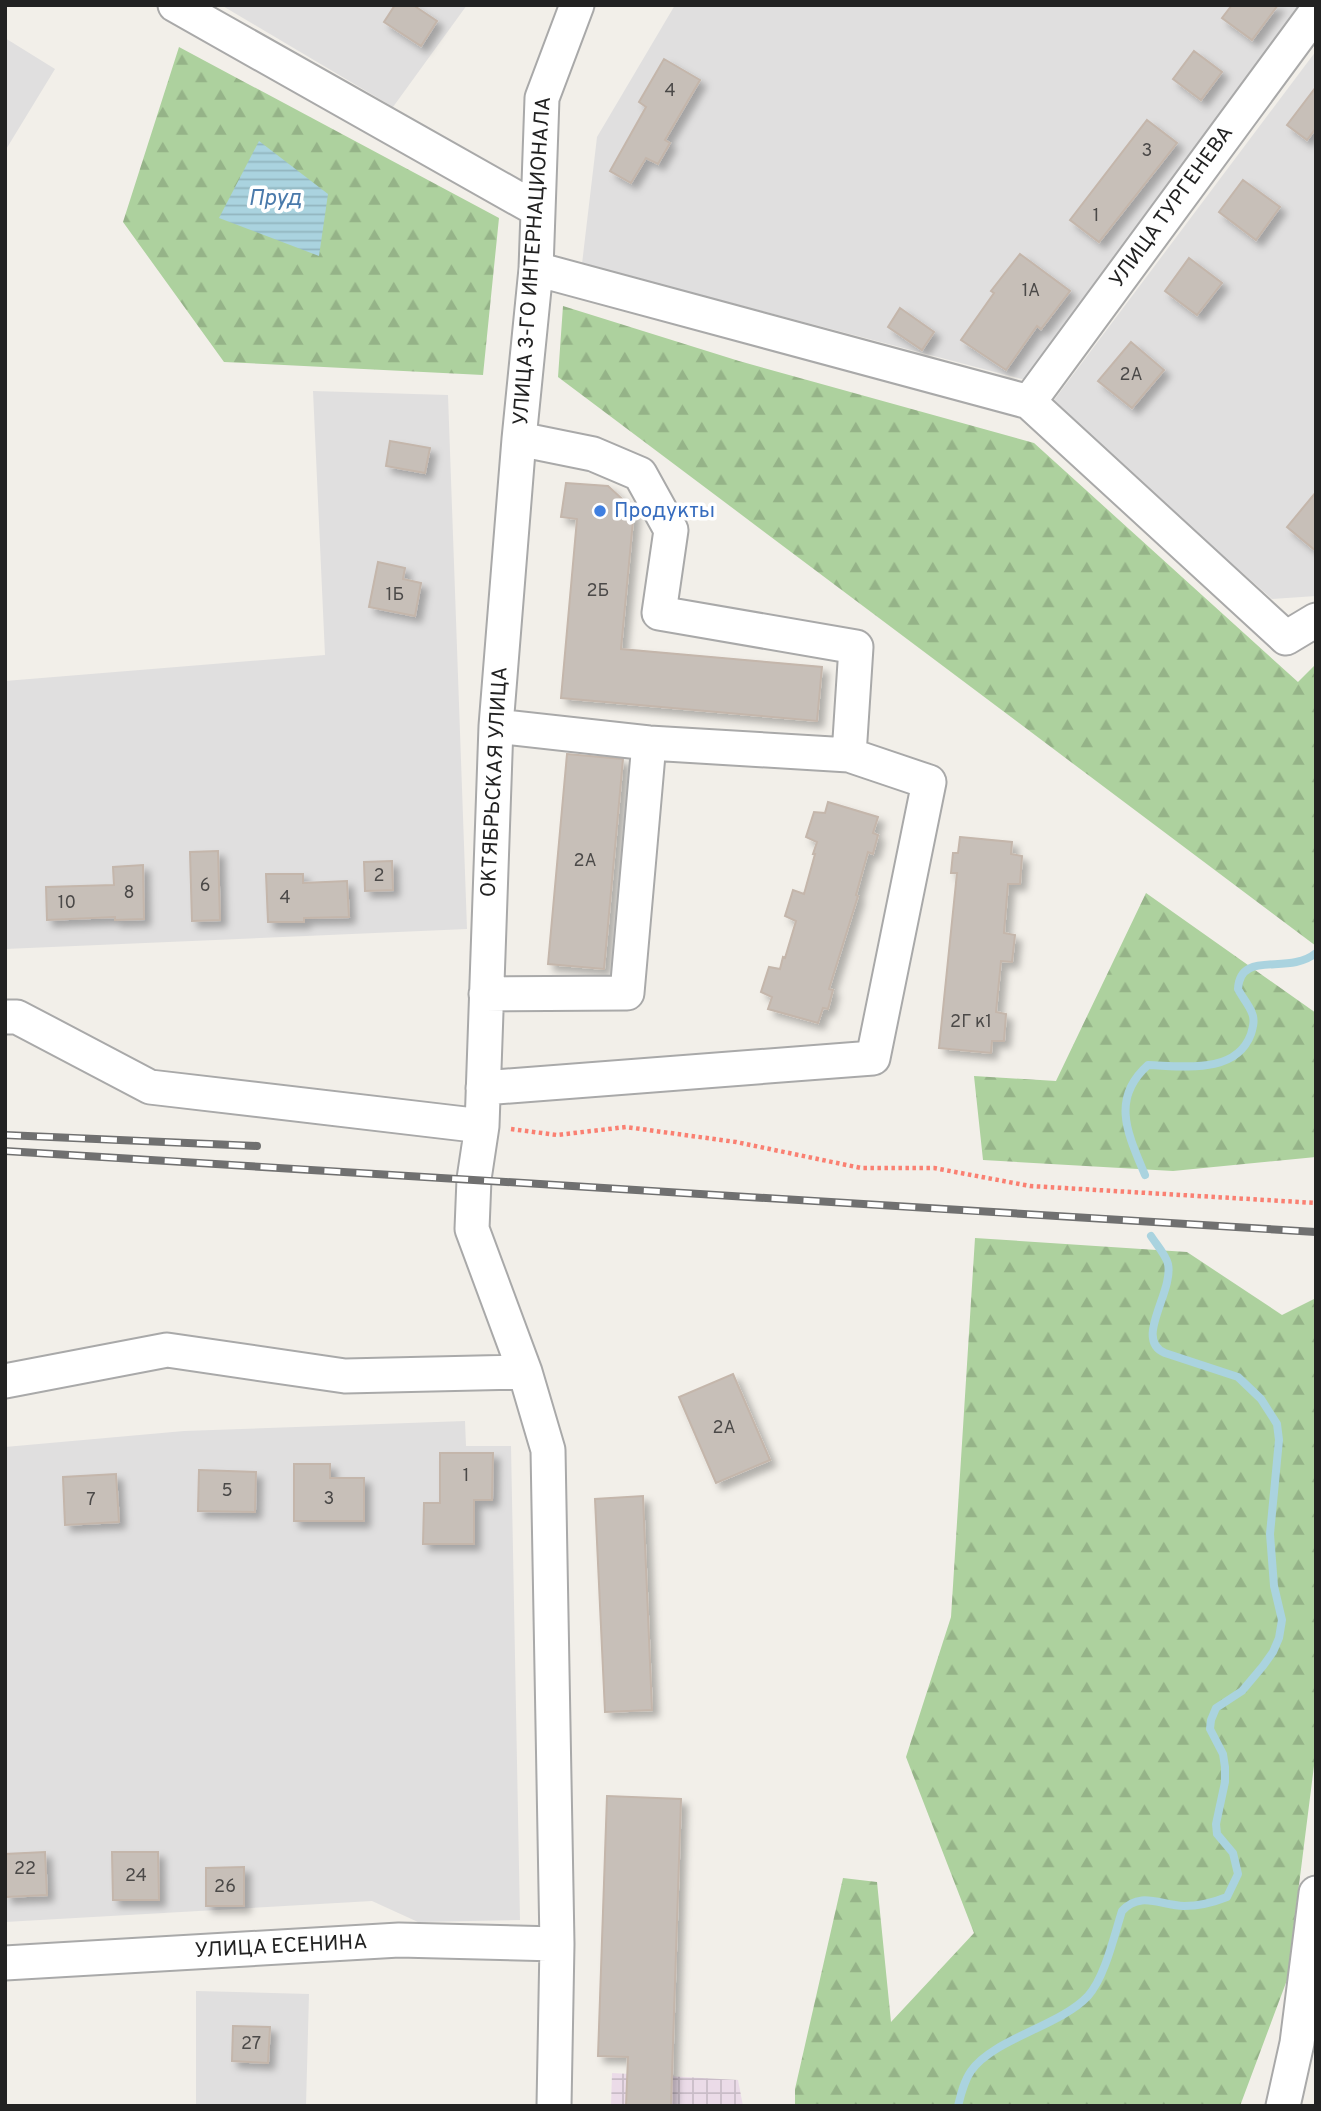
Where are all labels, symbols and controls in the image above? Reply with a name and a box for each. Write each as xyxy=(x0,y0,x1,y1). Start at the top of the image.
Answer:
house number: 4 xyxy=(664,80,676,103)
street label: УЛИЦА 3-ГО ИНТЕРНАЦИОНАЛА xyxy=(508,96,558,426)
street label: УЛИЦА ТУРГЕНЕВА xyxy=(1104,121,1240,293)
house number: 3 xyxy=(1142,140,1152,163)
water label: Пруд xyxy=(248,185,302,214)
house number: 1 xyxy=(1093,205,1099,228)
house number: 1А xyxy=(1022,280,1040,303)
house number: 2А xyxy=(1119,364,1143,387)
place label: Продукты xyxy=(614,498,715,525)
marker: Продукты xyxy=(592,503,608,519)
house number: 2Б xyxy=(587,580,609,603)
house number: 1Б xyxy=(386,584,404,607)
street label: ОКТЯБРЬСКАЯ УЛИЦА xyxy=(475,666,515,898)
house number: 2А xyxy=(573,850,597,873)
house number: 2 xyxy=(373,865,385,888)
house number: 6 xyxy=(200,875,210,898)
house number: 8 xyxy=(124,882,135,905)
house number: 4 xyxy=(279,887,291,910)
house number: 10 xyxy=(58,892,76,915)
house number: 2Г к1 xyxy=(950,1011,992,1034)
house number: 2А xyxy=(712,1417,736,1440)
house number: 1 xyxy=(463,1465,469,1488)
house number: 5 xyxy=(221,1480,233,1503)
house number: 3 xyxy=(324,1488,334,1511)
house number: 7 xyxy=(86,1489,96,1512)
house number: 22 xyxy=(14,1858,36,1881)
house number: 24 xyxy=(125,1865,147,1888)
house number: 26 xyxy=(214,1876,236,1899)
street label: УЛИЦА ЕСЕНИНА xyxy=(194,1929,368,1965)
house number: 27 xyxy=(241,2033,261,2056)

